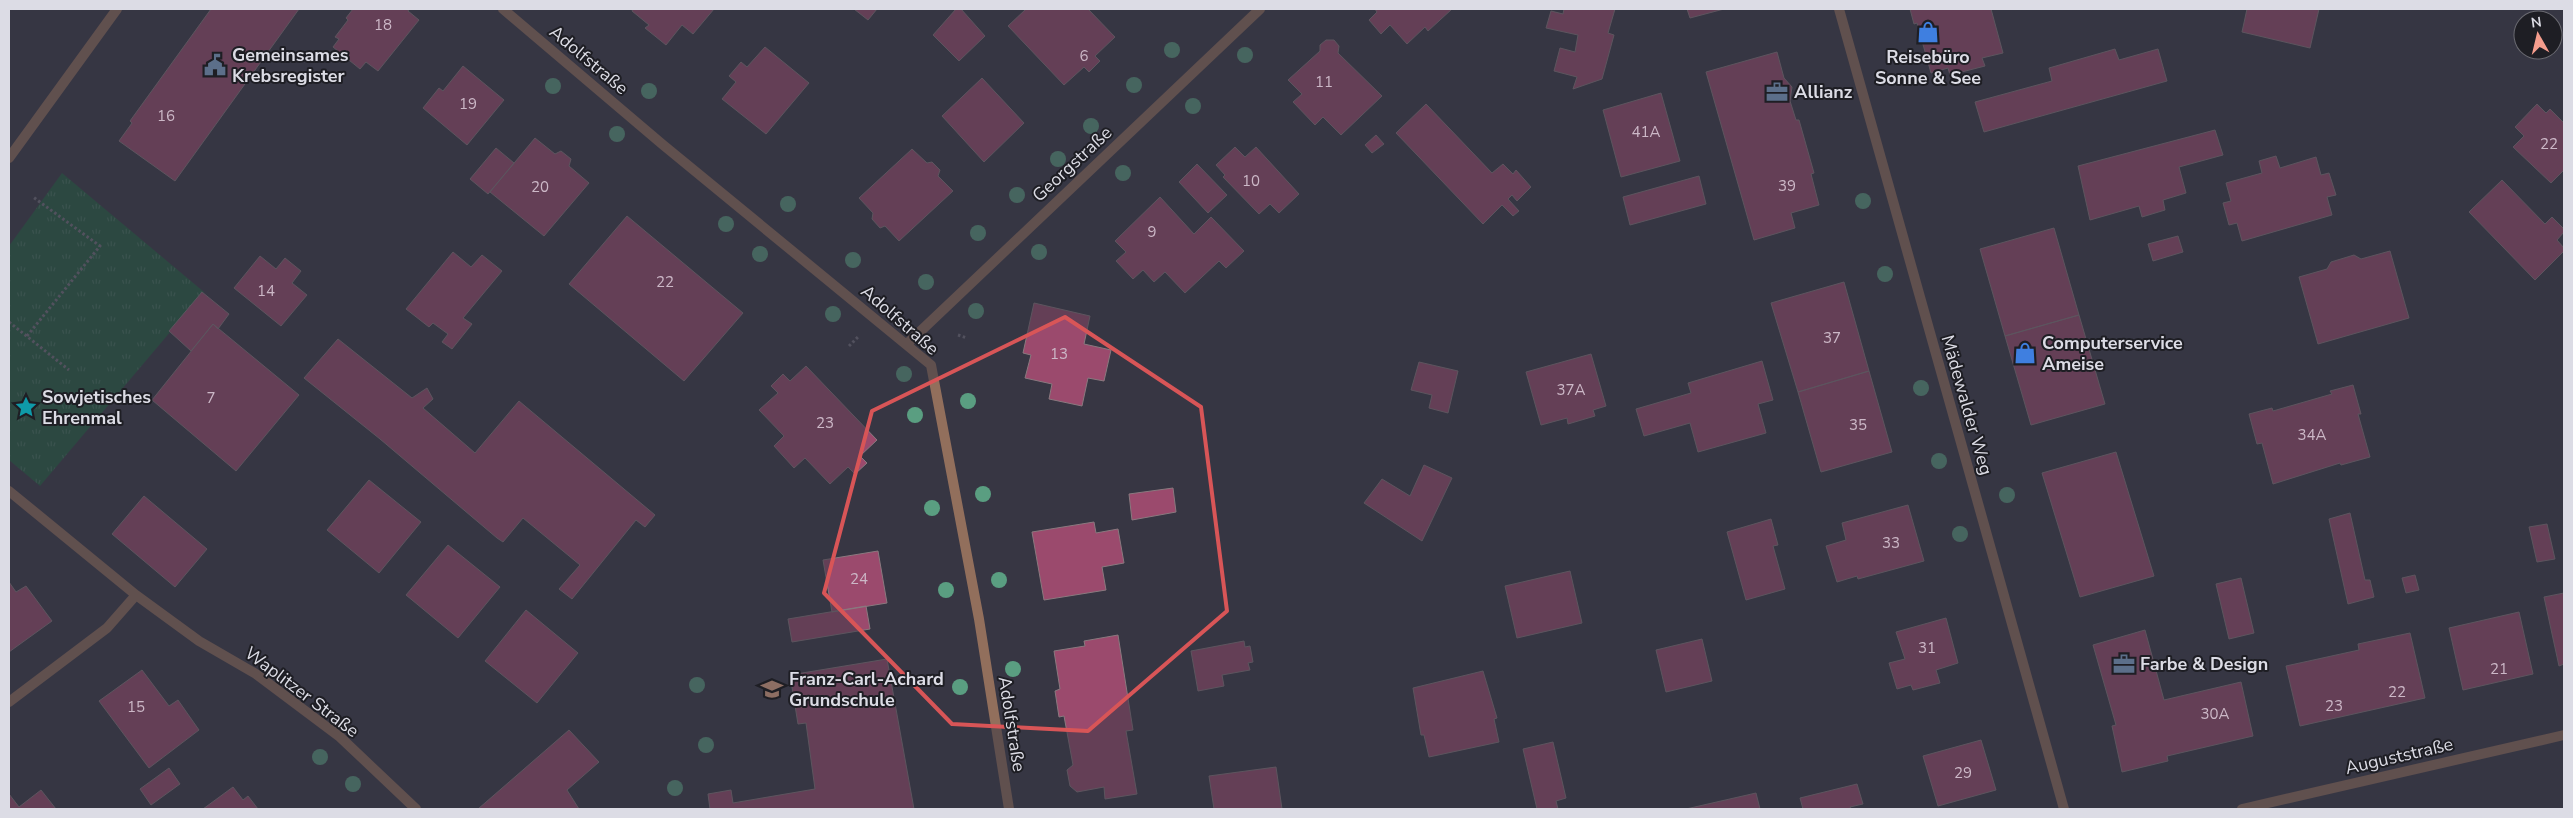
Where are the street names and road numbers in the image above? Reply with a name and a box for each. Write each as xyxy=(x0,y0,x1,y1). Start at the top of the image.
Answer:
street label: Adolfstraße xyxy=(544,20,634,100)
street label: Georgstraße xyxy=(1027,121,1117,207)
street label: Adolfstraße xyxy=(856,279,944,361)
street label: Mädewalder Weg xyxy=(1936,332,1998,478)
street label: Waplitzer Straße xyxy=(240,641,364,743)
street label: Adolfstraße xyxy=(993,675,1031,773)
street label: Auguststraße xyxy=(2343,732,2455,780)

